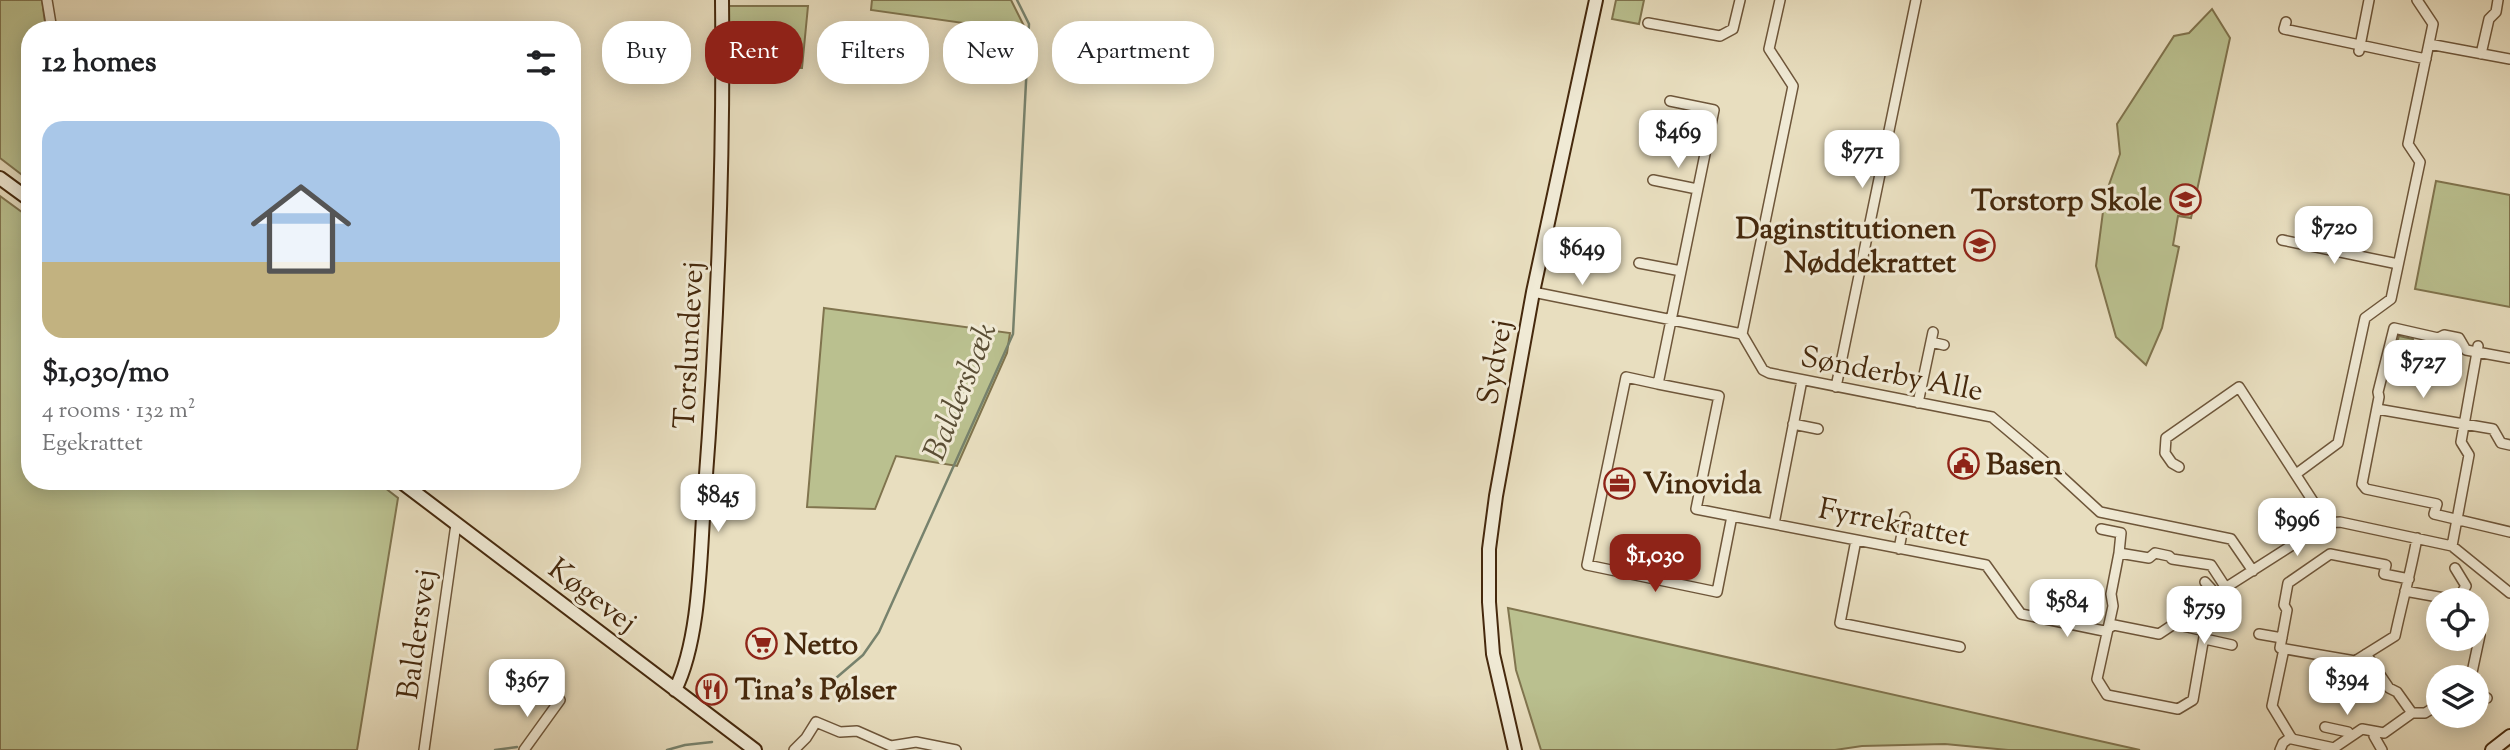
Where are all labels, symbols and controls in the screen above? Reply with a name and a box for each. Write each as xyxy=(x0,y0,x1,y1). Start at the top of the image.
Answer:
chip: Buy xyxy=(602,21,691,84)
chip: Rent xyxy=(705,21,803,84)
chip: Filters xyxy=(817,21,929,84)
chip: New xyxy=(943,21,1038,84)
chip: Apartment xyxy=(1052,21,1214,84)
text: 12 homes xyxy=(42,42,157,85)
icon: filters xyxy=(522,44,560,82)
pin: $469 xyxy=(1637,110,1719,170)
text: $469 xyxy=(1655,116,1701,149)
pin: $771 xyxy=(1821,130,1903,190)
text: $771 xyxy=(1840,136,1884,169)
icon: home xyxy=(238,166,364,292)
place label: Torstorp Skole xyxy=(1971,181,2162,224)
school or university icon: Torstorp Skole xyxy=(2168,183,2202,217)
pin: $720 xyxy=(2293,206,2375,266)
place label: Daginstitutionen Nøddekrattet xyxy=(1736,209,1957,286)
text: $720 xyxy=(2311,212,2357,245)
pin: $649 xyxy=(1541,228,1623,287)
school or university icon: Daginstitutionen Nøddekrattet xyxy=(1962,228,1996,262)
text: $649 xyxy=(1559,233,1605,266)
street label: Torslundevej xyxy=(665,260,716,430)
water label: Baldersbæk xyxy=(913,316,1010,468)
street label: Sydvej xyxy=(1468,316,1525,408)
street label: Sønderby Alle xyxy=(1797,337,1986,414)
pin: $727 xyxy=(2382,340,2464,400)
text: $727 xyxy=(2400,346,2446,379)
text: $1,030/mo xyxy=(42,352,169,395)
text: 4 rooms · 132 m² xyxy=(42,395,195,428)
text: Egekrattet xyxy=(42,428,143,461)
place label: Basen xyxy=(1986,445,2063,488)
public building icon: Basen xyxy=(1946,447,1980,481)
place label: Vinovida xyxy=(1643,464,1762,507)
office icon: Vinovida xyxy=(1603,466,1637,500)
pin: $845 xyxy=(677,475,759,534)
text: $845 xyxy=(697,480,740,513)
street label: Fyrrekrattet xyxy=(1815,489,1973,560)
pin: $996 xyxy=(2256,498,2338,558)
text: $996 xyxy=(2274,504,2320,537)
pin: $1,030 xyxy=(1598,534,1712,594)
text: $1,030 xyxy=(1626,540,1684,573)
street label: Køgevej xyxy=(538,549,645,645)
street label: Baldersvej xyxy=(388,566,449,702)
pin: $584 xyxy=(2026,580,2108,639)
text: $584 xyxy=(2046,585,2089,618)
pin: $759 xyxy=(2163,586,2245,646)
map controls xyxy=(2426,588,2489,728)
button: locate xyxy=(2426,588,2489,651)
text: $759 xyxy=(2183,592,2225,625)
place label: Netto xyxy=(784,625,858,668)
supermarket icon: Netto xyxy=(744,627,778,661)
pin: $394 xyxy=(2306,658,2388,717)
pin: $367 xyxy=(486,660,568,719)
text: $394 xyxy=(2325,663,2369,696)
text: $367 xyxy=(505,665,549,698)
button: layers xyxy=(2426,665,2489,728)
place label: Tina's Pølser xyxy=(735,670,898,713)
restaurant icon: Tina's Pølser xyxy=(695,672,729,706)

